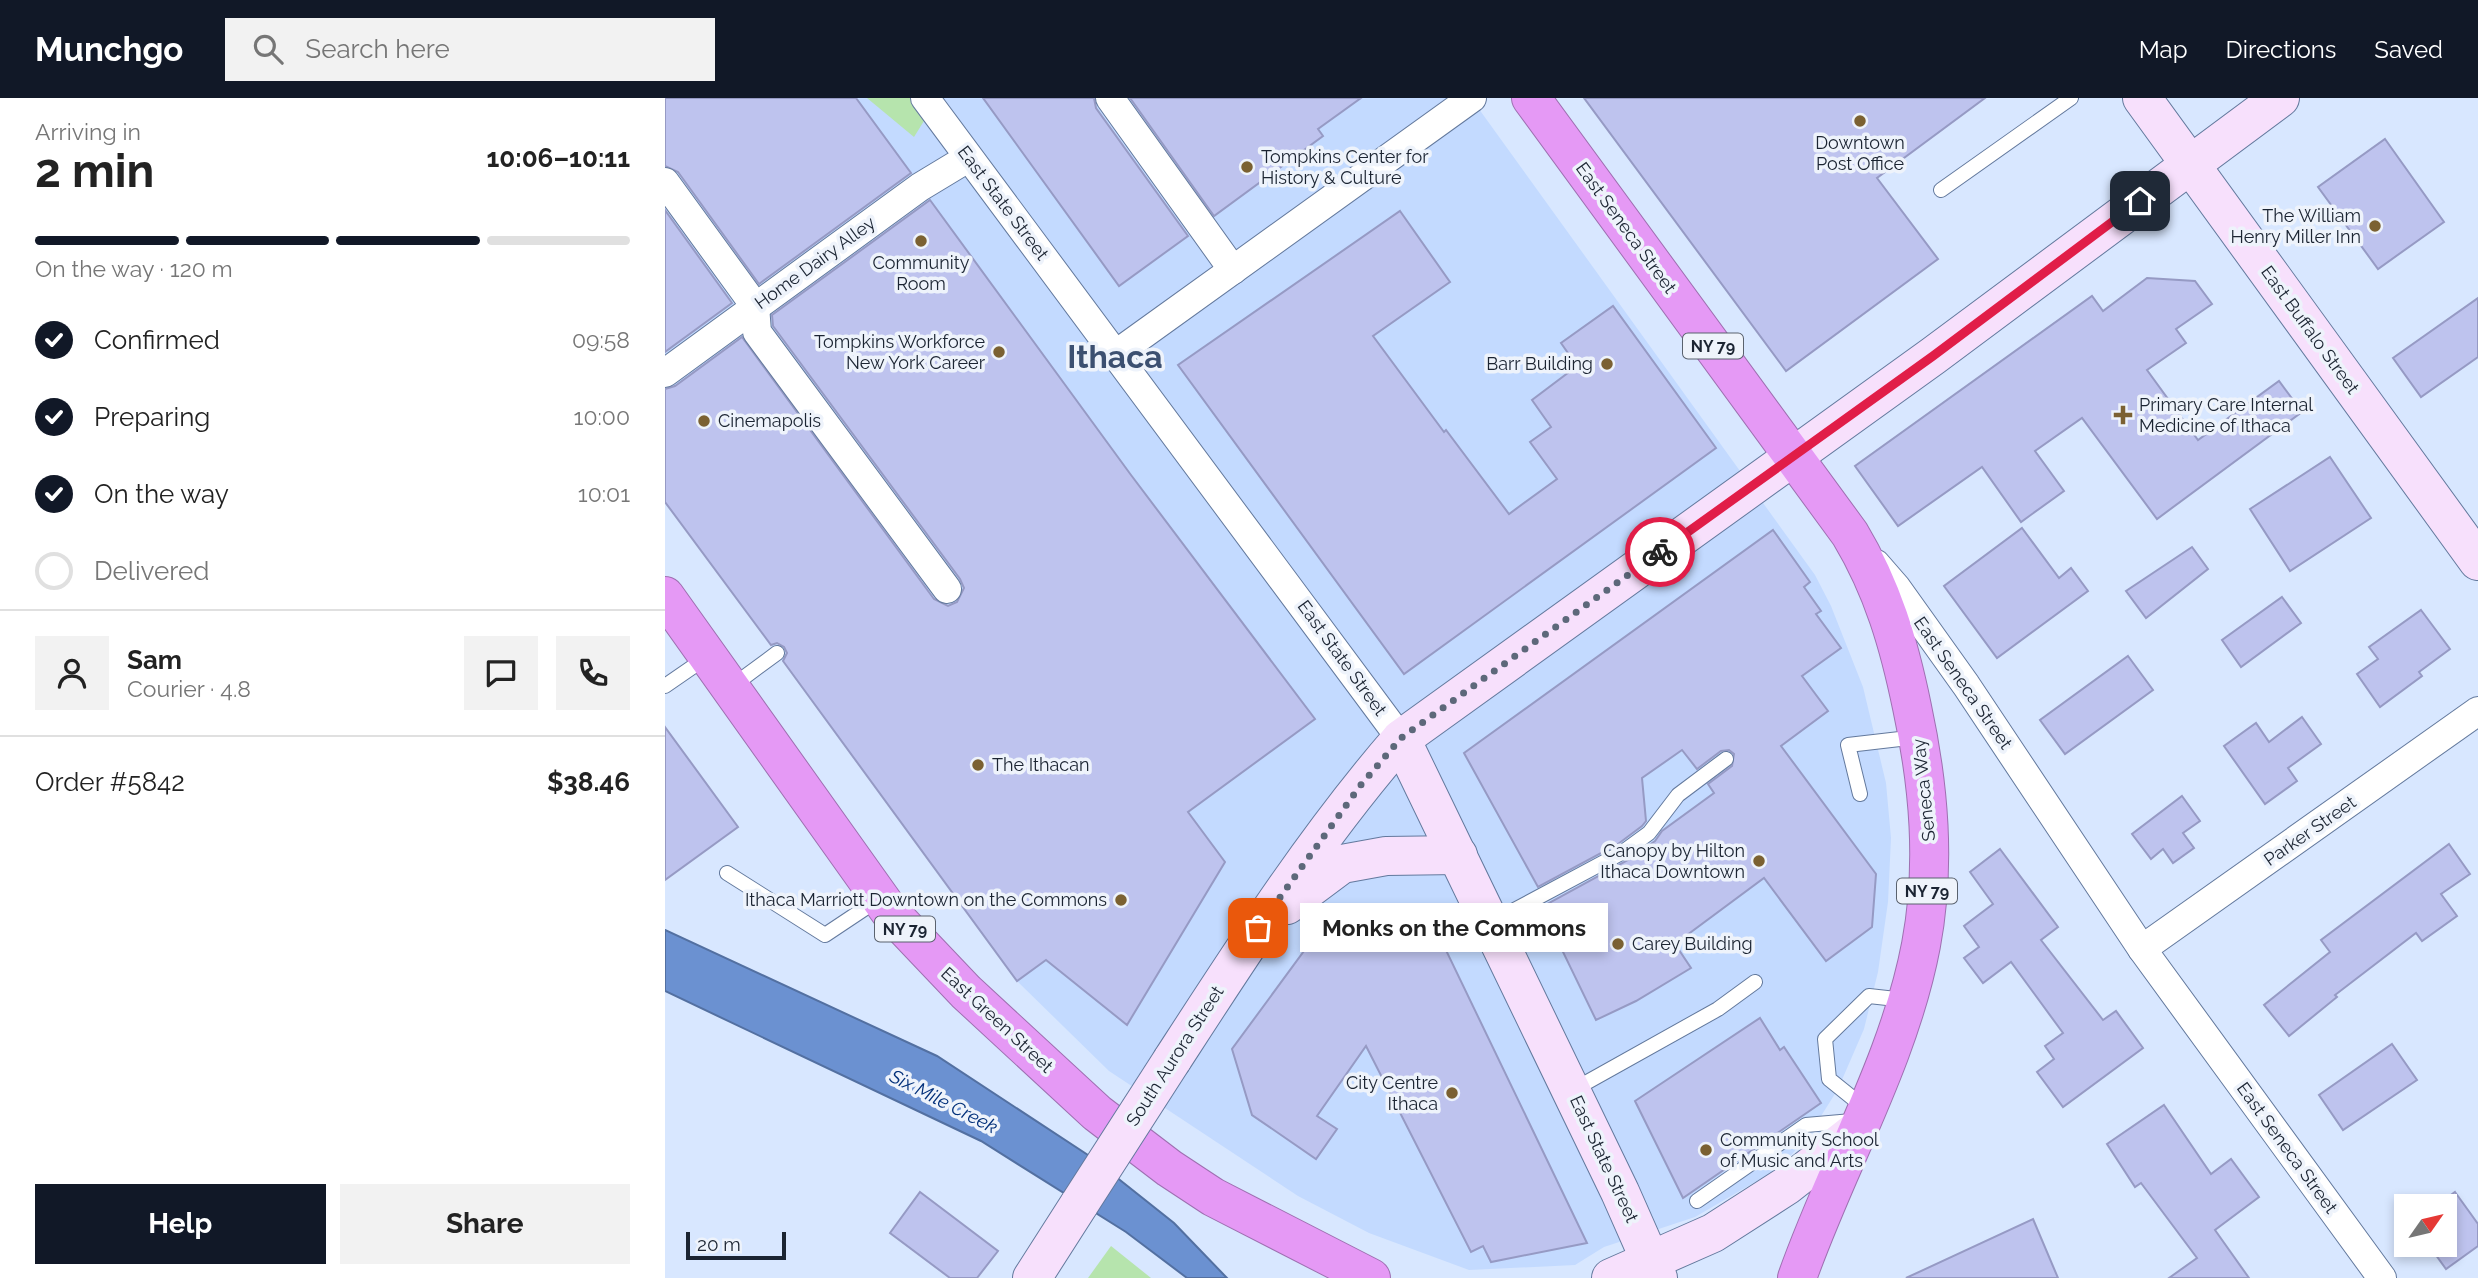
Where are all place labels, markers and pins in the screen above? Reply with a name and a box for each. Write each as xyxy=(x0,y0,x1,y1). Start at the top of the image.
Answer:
marker: Downtown Post Office xyxy=(1852,113,1868,129)
place label: Downtown Post Office xyxy=(1815,132,1905,174)
place label: Tompkins Center for History & Culture xyxy=(1261,146,1429,188)
marker: Tompkins Center for History & Culture xyxy=(1239,159,1255,175)
pin xyxy=(2110,171,2170,231)
place label: The William Henry Miller Inn xyxy=(2231,205,2361,247)
marker: The William Henry Miller Inn xyxy=(2367,218,2383,234)
marker: Community Room xyxy=(913,233,929,249)
place label: Community Room xyxy=(872,252,970,294)
place label: Tompkins Workforce New York Career xyxy=(814,331,986,373)
marker: Tompkins Workforce New York Career xyxy=(991,344,1007,360)
place label: Barr Building xyxy=(1486,353,1593,374)
marker: Barr Building xyxy=(1599,356,1615,372)
place label: Primary Care Internal Medicine of Ithaca xyxy=(2139,394,2313,436)
marker: Primary Care Internal Medicine of Ithaca xyxy=(2113,405,2133,425)
place label: Cinemapolis xyxy=(718,410,821,431)
marker: Cinemapolis xyxy=(696,413,712,429)
place label: The Ithacan xyxy=(992,754,1090,775)
marker: The Ithacan xyxy=(970,757,986,773)
place label: Canopy by Hilton Ithaca Downtown xyxy=(1600,840,1745,882)
marker: Canopy by Hilton Ithaca Downtown xyxy=(1751,853,1767,869)
place label: Ithaca Marriott Downtown on the Commons xyxy=(745,889,1107,910)
marker: Ithaca Marriott Downtown on the Commons xyxy=(1113,892,1129,908)
pin xyxy=(1228,898,1288,958)
callout: Monks on the Commons xyxy=(1300,904,1608,952)
place label: Carey Building xyxy=(1632,933,1753,954)
marker: Carey Building xyxy=(1610,936,1626,952)
place label: City Centre Ithaca xyxy=(1346,1072,1438,1114)
marker: City Centre Ithaca xyxy=(1444,1085,1460,1101)
place label: Community School of Music and Arts xyxy=(1720,1129,1879,1171)
marker: Community School of Music and Arts xyxy=(1698,1142,1714,1158)

